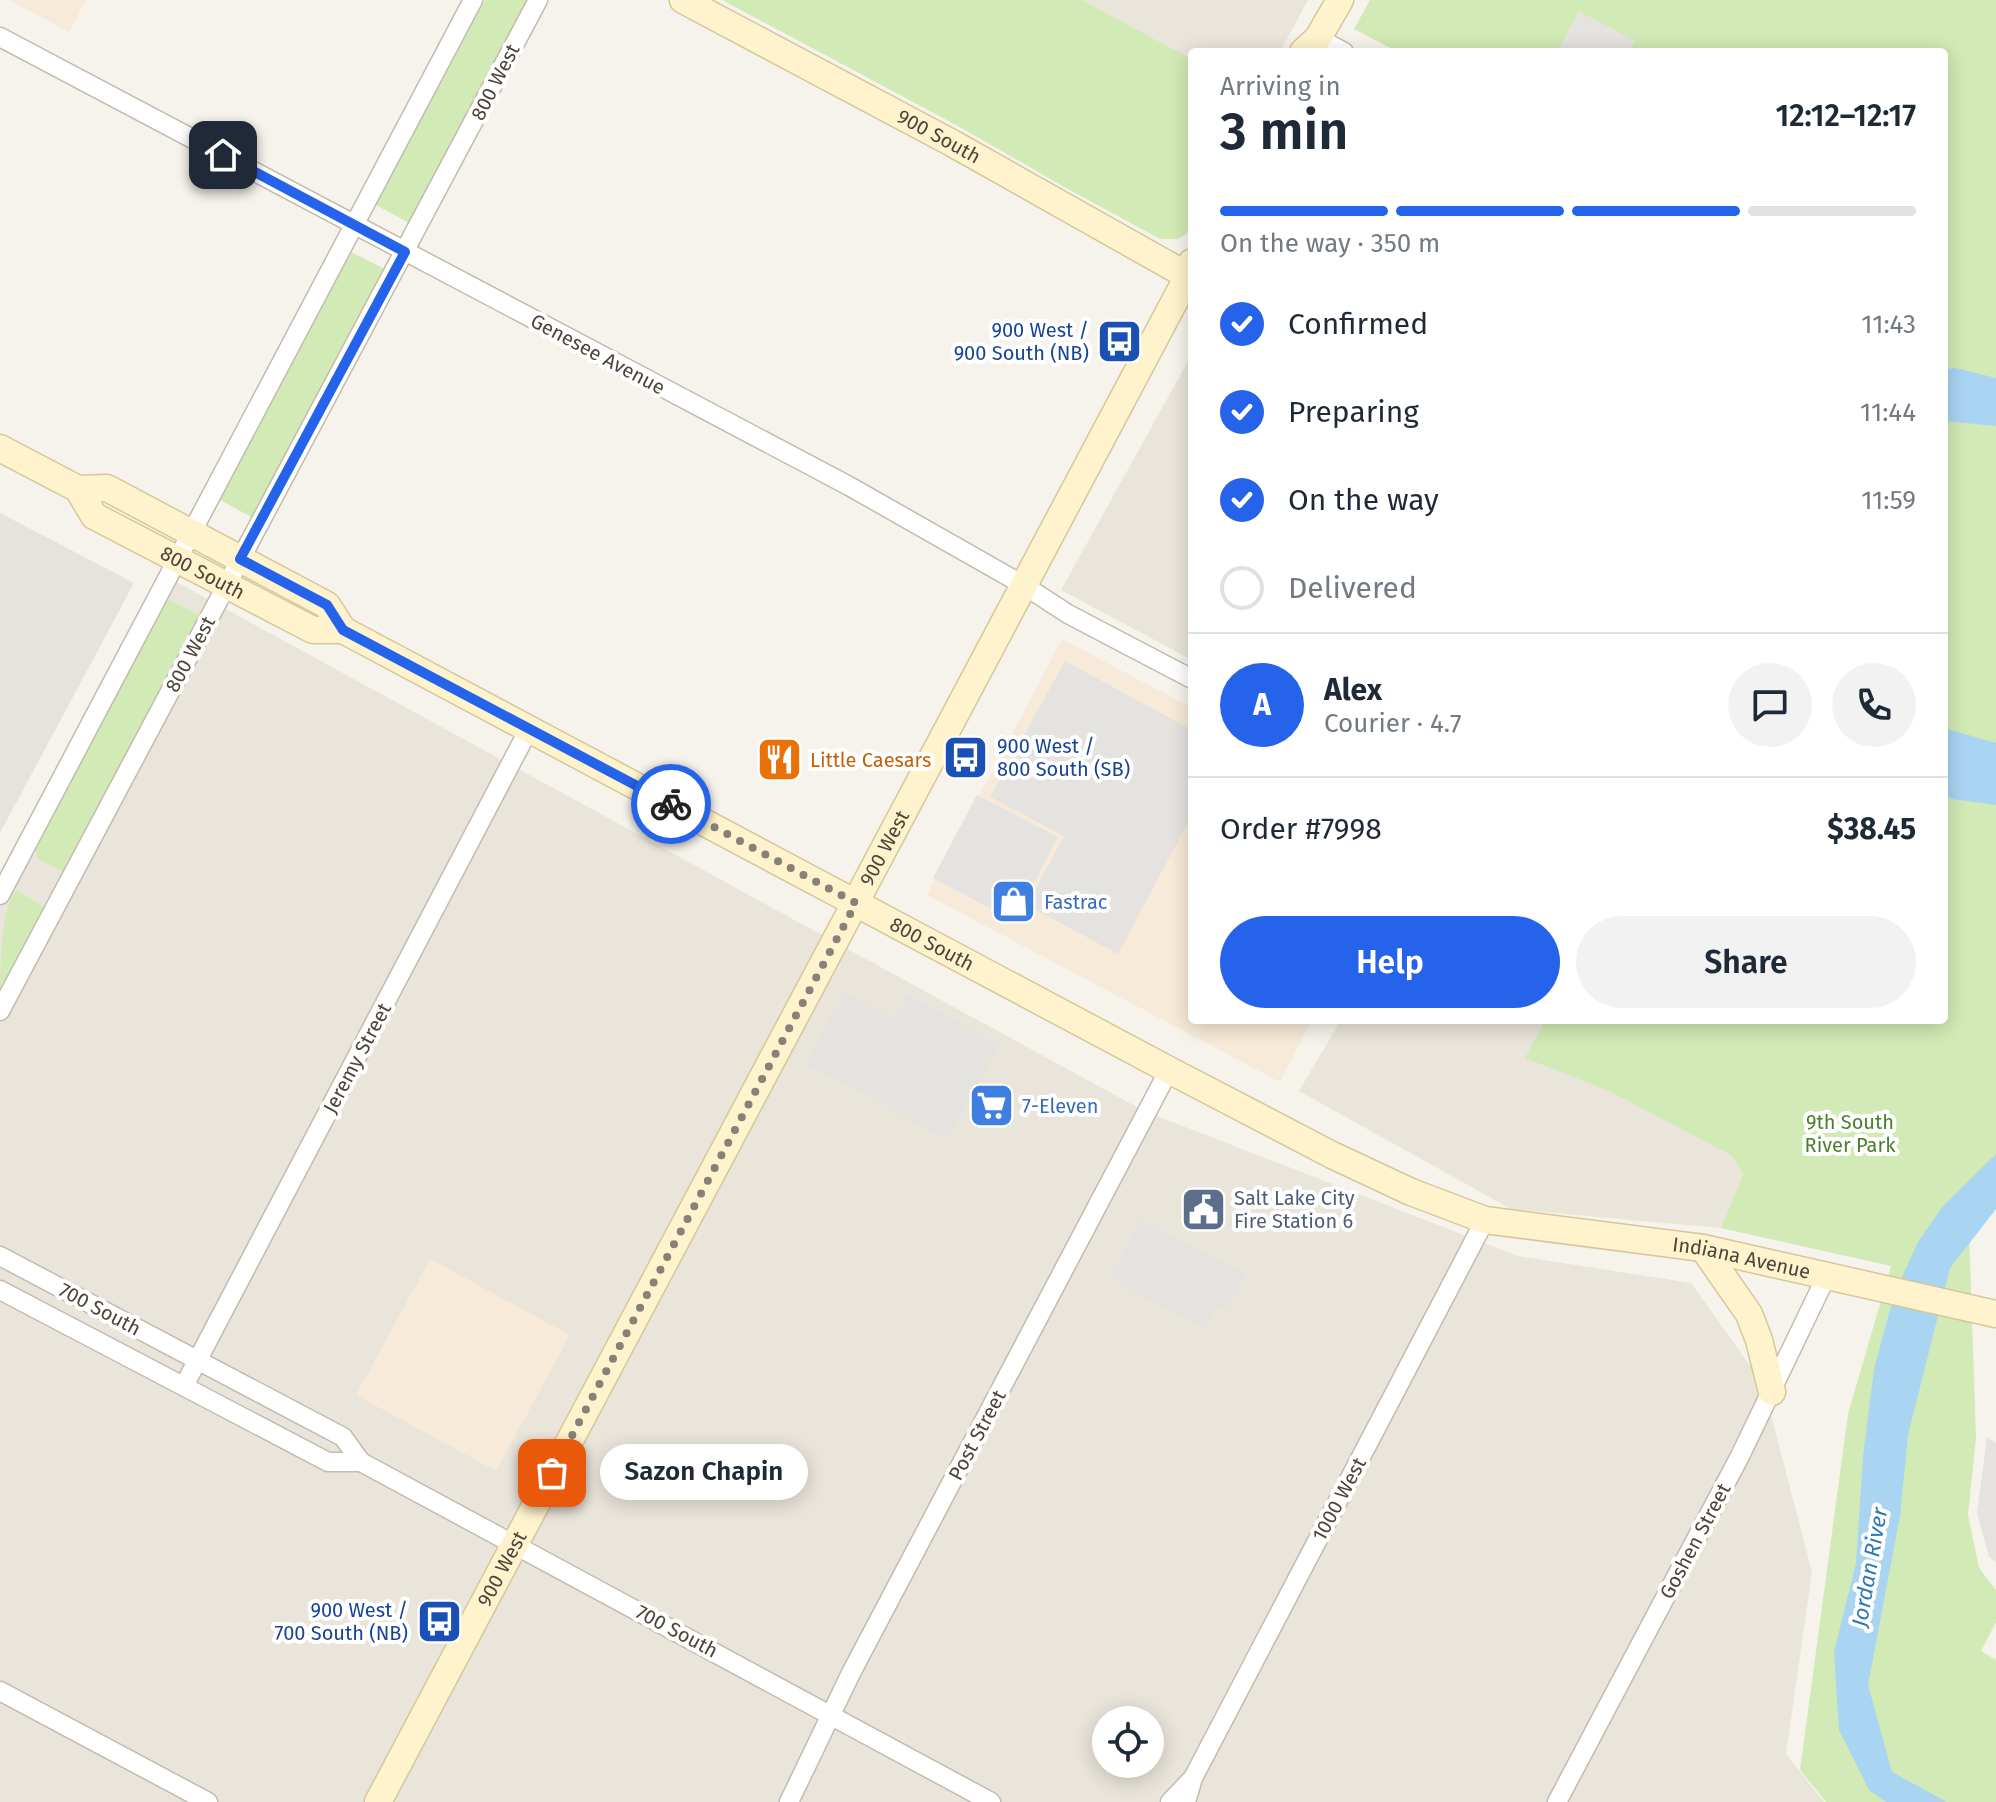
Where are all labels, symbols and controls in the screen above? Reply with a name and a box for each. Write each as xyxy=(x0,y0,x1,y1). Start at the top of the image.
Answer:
street label: 800 West xyxy=(466,39,525,124)
text: Arriving in xyxy=(1220,71,1341,102)
text: 12:12–12:17 xyxy=(1776,98,1916,134)
text: 3 min xyxy=(1220,100,1348,163)
street label: 900 South xyxy=(893,104,985,169)
pin xyxy=(189,121,257,189)
icon: home xyxy=(201,133,245,177)
text: On the way · 350 m xyxy=(1220,228,1440,259)
icon: check xyxy=(1220,302,1264,346)
text: Confirmed xyxy=(1288,306,1428,342)
street label: Genesee Avenue xyxy=(527,308,669,400)
text: 11:43 xyxy=(1861,309,1916,340)
place label: 900 West / 900 South (NB) xyxy=(954,318,1089,365)
bus stop icon: 900 West / 900 South (NB) xyxy=(1096,318,1144,366)
icon: check xyxy=(1220,390,1264,434)
text: Preparing xyxy=(1288,394,1419,430)
text: 11:44 xyxy=(1860,397,1916,428)
icon: check xyxy=(1220,478,1264,522)
text: On the way xyxy=(1288,482,1439,518)
text: 11:59 xyxy=(1861,485,1916,516)
street label: 800 South xyxy=(156,541,249,604)
text: Delivered xyxy=(1288,570,1417,606)
street label: 800 West xyxy=(160,611,220,696)
button: chat xyxy=(1728,663,1812,747)
button: phone xyxy=(1832,663,1916,747)
text: Alex xyxy=(1324,672,1382,708)
text: A xyxy=(1253,687,1271,723)
text: Courier · 4.7 xyxy=(1324,708,1462,739)
bus stop icon: 900 West / 800 South (SB) xyxy=(942,733,990,781)
place label: 900 West / 800 South (SB) xyxy=(997,734,1130,781)
restaurant icon: Little Caesars xyxy=(755,736,803,784)
place label: Little Caesars xyxy=(810,748,931,772)
courier xyxy=(631,764,711,844)
icon: bike xyxy=(649,782,693,826)
street label: 900 West xyxy=(855,806,915,890)
text: Order #7998 xyxy=(1220,811,1382,847)
text: $38.45 xyxy=(1827,811,1916,847)
shop icon: Fastrac xyxy=(989,878,1037,926)
place label: Fastrac xyxy=(1044,890,1107,914)
street label: 800 South xyxy=(886,912,978,976)
button: Help xyxy=(1220,916,1560,1008)
button: Share xyxy=(1576,916,1916,1008)
street label: Jeremy Street xyxy=(318,998,396,1117)
supermarket icon: 7-Eleven xyxy=(967,1082,1015,1130)
place label: 7-Eleven xyxy=(1022,1094,1098,1118)
park label: 9th South River Park xyxy=(1805,1110,1896,1157)
public building icon: Salt Lake City Fire Station 6 xyxy=(1179,1186,1227,1234)
place label: Salt Lake City Fire Station 6 xyxy=(1234,1186,1355,1233)
street label: Indiana Avenue xyxy=(1671,1232,1813,1284)
street label: 700 South xyxy=(55,1277,145,1341)
street label: Post Street xyxy=(943,1385,1011,1484)
pin xyxy=(518,1439,586,1507)
callout: Sazon Chapin xyxy=(600,1445,808,1501)
icon: bag xyxy=(530,1451,574,1495)
street label: 1000 West xyxy=(1307,1452,1371,1545)
text: Sazon Chapin xyxy=(625,1456,783,1487)
street label: Goshen Street xyxy=(1654,1478,1736,1603)
water label: Jordan River xyxy=(1846,1505,1893,1630)
street label: 900 West xyxy=(472,1526,532,1611)
place label: 900 West / 700 South (NB) xyxy=(275,1598,408,1645)
bus stop icon: 900 West / 700 South (NB) xyxy=(415,1598,463,1646)
street label: 700 South xyxy=(632,1599,722,1663)
map controls xyxy=(1092,1706,1164,1778)
button: locate xyxy=(1092,1706,1164,1778)

